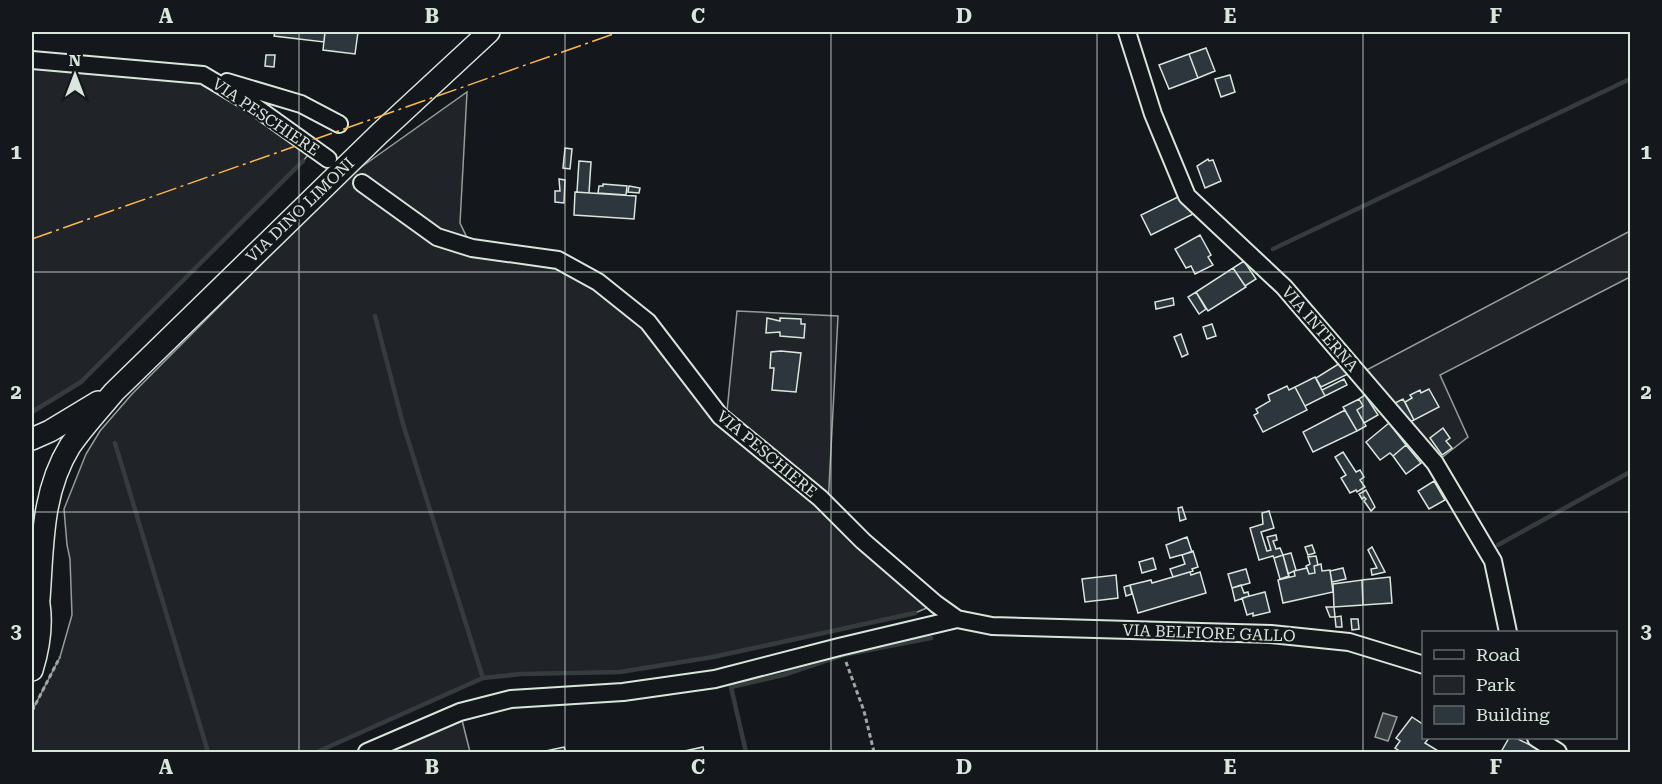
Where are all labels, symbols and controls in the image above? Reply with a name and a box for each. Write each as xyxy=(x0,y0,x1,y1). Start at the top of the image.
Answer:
text: A xyxy=(159,4,174,28)
text: B xyxy=(425,4,439,28)
text: C xyxy=(691,4,705,28)
text: D xyxy=(956,4,972,28)
text: E xyxy=(1224,4,1237,28)
text: F xyxy=(1490,4,1502,28)
north arrow xyxy=(45,45,105,105)
text: N xyxy=(69,51,81,70)
street label: VIA PESCHIERE xyxy=(209,74,323,160)
text: 1 xyxy=(10,140,22,164)
text: 1 xyxy=(1640,140,1652,164)
street label: VIA DINO LIMONI xyxy=(242,153,358,267)
street label: VIA INTERNA xyxy=(1278,282,1363,376)
text: 2 xyxy=(10,380,22,404)
text: 2 xyxy=(1640,380,1652,404)
street label: VIA PESCHIERE xyxy=(713,406,821,502)
text: 3 xyxy=(10,619,22,643)
text: 3 xyxy=(1640,619,1652,643)
street label: VIA BELFIORE GALLO xyxy=(1122,620,1296,646)
legend xyxy=(1422,631,1617,739)
text: Road xyxy=(1476,644,1521,665)
text: Park xyxy=(1476,674,1516,695)
text: Building xyxy=(1476,704,1550,725)
text: A xyxy=(159,755,174,779)
text: B xyxy=(425,755,439,779)
text: C xyxy=(691,755,705,779)
text: D xyxy=(956,755,972,779)
text: E xyxy=(1224,755,1237,779)
text: F xyxy=(1490,755,1502,779)

